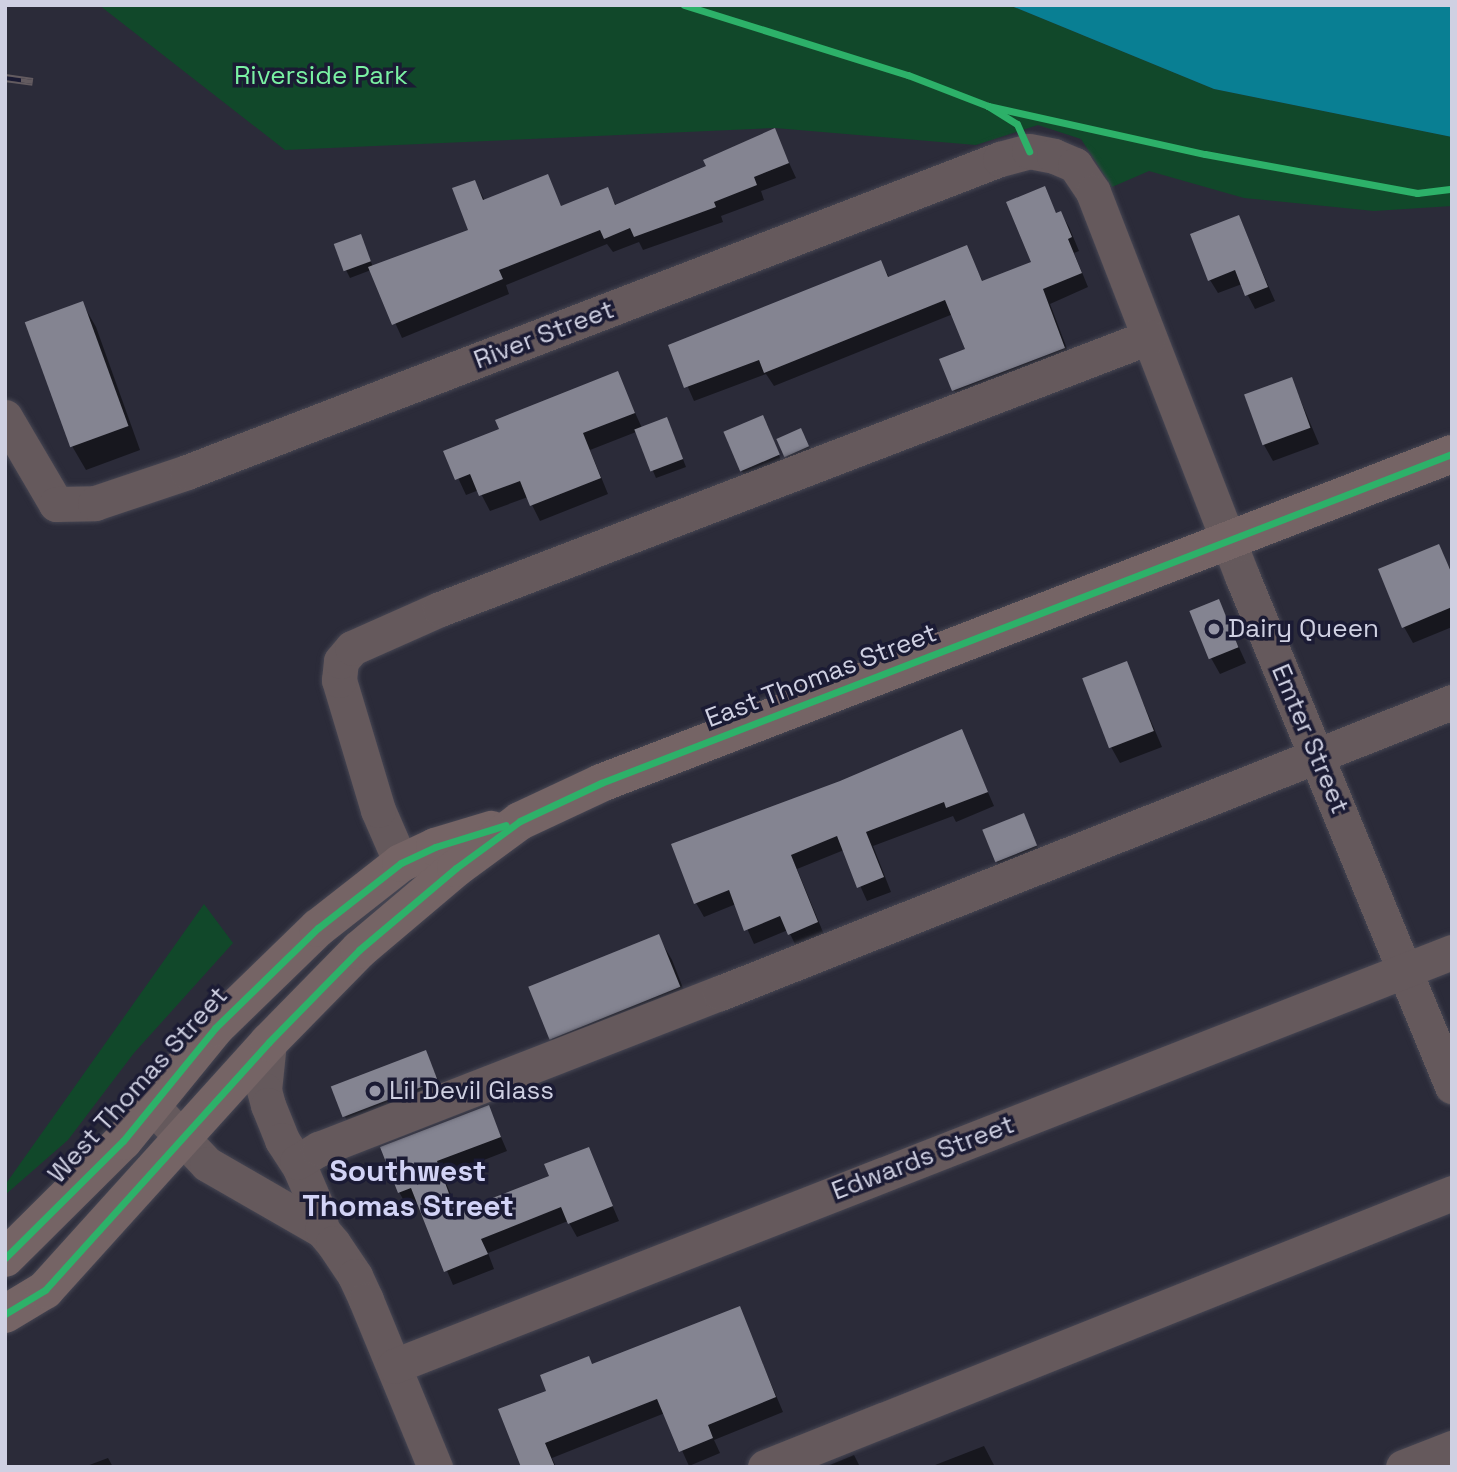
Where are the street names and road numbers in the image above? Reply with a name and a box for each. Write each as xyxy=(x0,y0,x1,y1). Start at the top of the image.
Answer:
street label: River Street xyxy=(470,294,618,376)
street label: East Thomas Street xyxy=(701,617,941,735)
street label: Emter Street xyxy=(1264,660,1356,818)
street label: West Thomas Street xyxy=(41,980,235,1190)
street label: Edwards Street xyxy=(827,1109,1019,1207)

